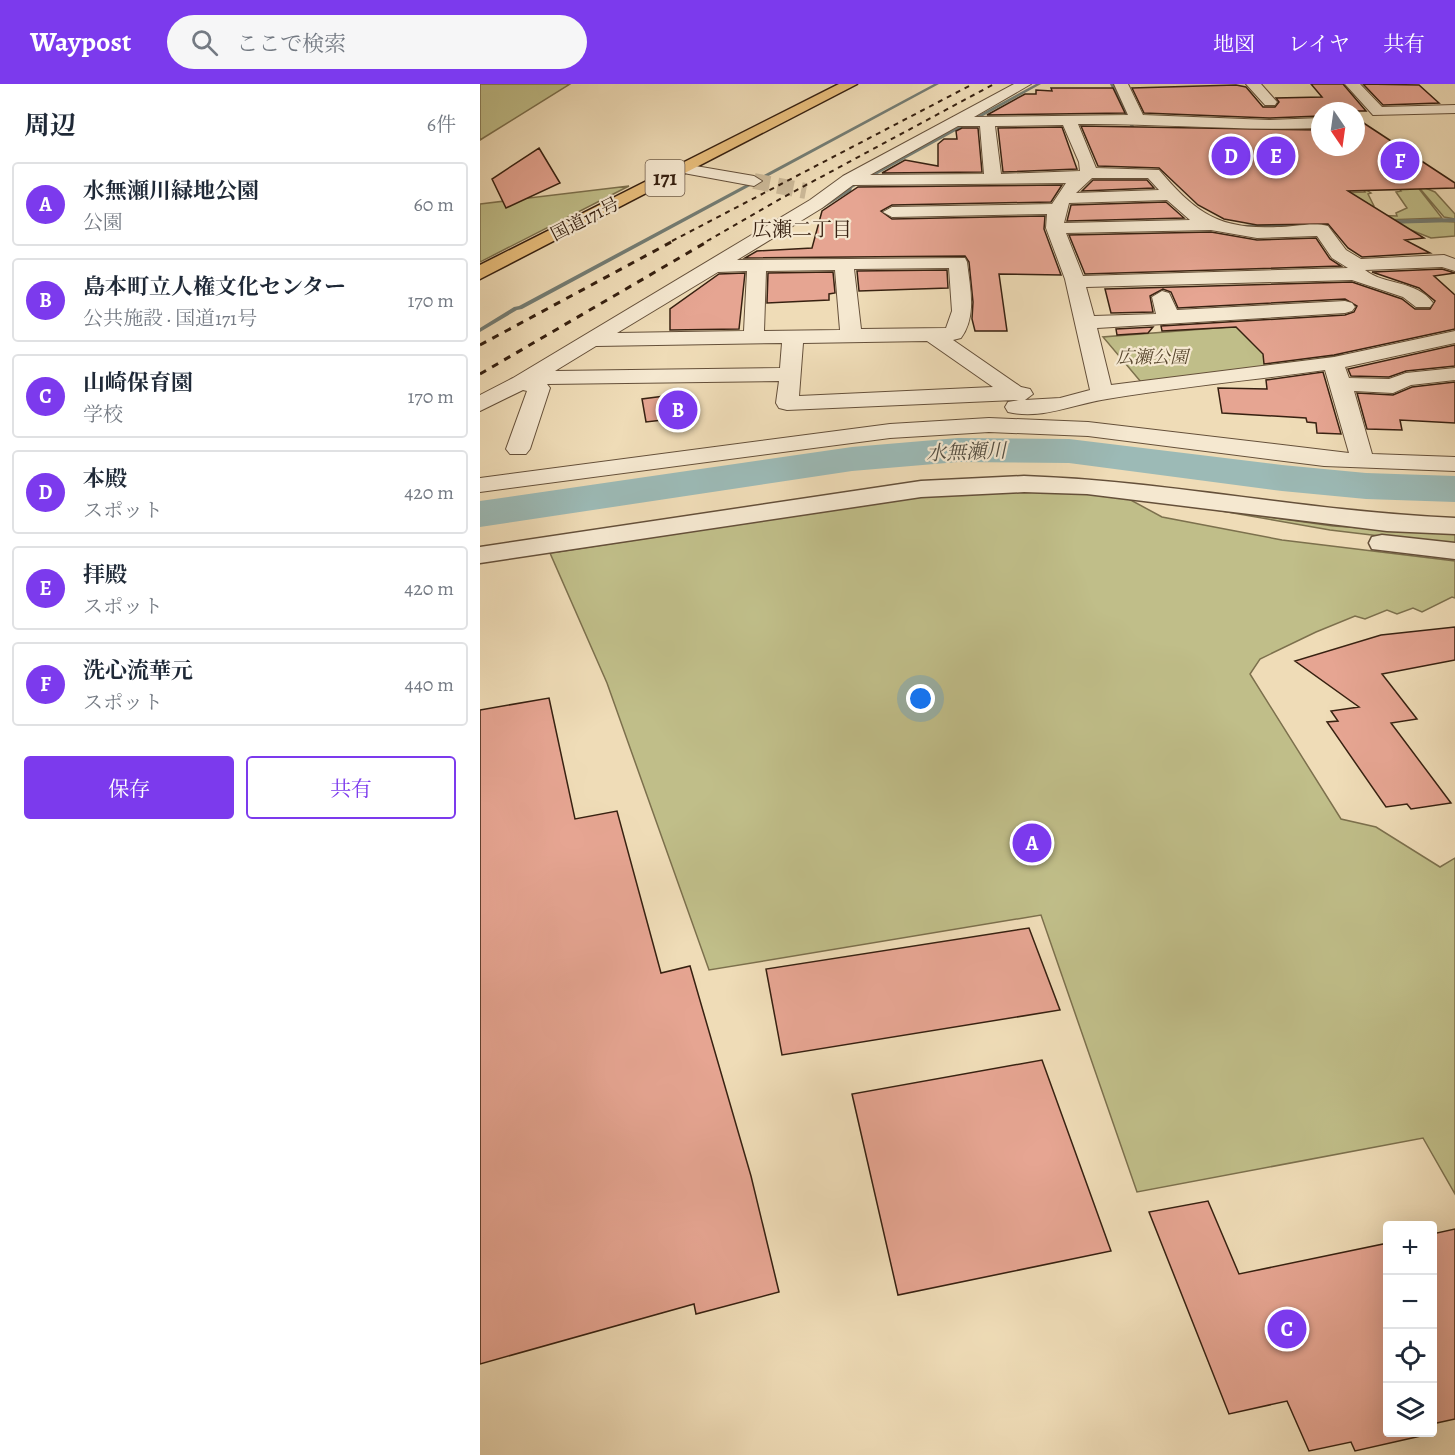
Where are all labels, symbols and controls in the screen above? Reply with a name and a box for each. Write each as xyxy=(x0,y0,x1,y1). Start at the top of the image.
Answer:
search box xyxy=(167,15,587,69)
text: Waypost xyxy=(30,23,131,61)
icon: search xyxy=(188,26,221,59)
text: ここで検索 xyxy=(236,29,346,59)
text: 地図 xyxy=(1213,30,1255,58)
text: レイヤ xyxy=(1288,30,1350,58)
text: 共有 xyxy=(1383,30,1425,58)
north arrow xyxy=(1311,102,1365,156)
text: 周辺 xyxy=(24,108,76,143)
text: 6件 xyxy=(427,111,456,138)
pin: D xyxy=(1212,134,1251,178)
pin: E xyxy=(1256,134,1296,178)
pin: F xyxy=(1380,138,1420,184)
road number: 171 xyxy=(646,160,684,196)
text: 水無瀬川緑地公園 xyxy=(83,176,259,206)
text: A xyxy=(39,191,52,218)
text: 60 m xyxy=(414,191,454,218)
street label: 国道171号 xyxy=(547,192,623,246)
text: 公園 xyxy=(83,209,123,236)
district label: 広瀬二丁目 xyxy=(752,216,852,243)
text: 島本町立人権文化センター xyxy=(83,272,346,302)
text: B xyxy=(39,287,52,314)
text: 170 m xyxy=(408,287,454,314)
text: 公共施設 · 国道171号 xyxy=(83,305,257,332)
park label: 広瀬公園 xyxy=(1116,345,1191,369)
text: 山崎保育園 xyxy=(83,368,193,398)
text: C xyxy=(39,383,52,410)
text: 170 m xyxy=(408,383,454,410)
pin: B xyxy=(658,388,698,432)
text: 学校 xyxy=(83,401,123,428)
water label: 水無瀬川 xyxy=(926,437,1008,467)
text: 本殿 xyxy=(83,464,127,494)
text: D xyxy=(39,479,52,506)
text: 420 m xyxy=(404,479,454,506)
text: スポット xyxy=(83,497,163,524)
text: 拝殿 xyxy=(83,560,127,590)
text: E xyxy=(40,575,51,602)
text: 420 m xyxy=(404,575,454,602)
text: スポット xyxy=(83,593,163,620)
text: 洗心流華元 xyxy=(83,656,193,686)
text: F xyxy=(40,671,51,698)
text: 440 m xyxy=(405,671,454,698)
your location xyxy=(906,684,935,713)
text: スポット xyxy=(83,689,163,716)
button: 保存 xyxy=(24,756,234,819)
button: 共有 xyxy=(246,756,456,819)
pin: A xyxy=(1012,820,1052,866)
map controls xyxy=(1383,1221,1437,1437)
button: + xyxy=(1383,1221,1437,1275)
button: − xyxy=(1383,1275,1437,1329)
pin: C xyxy=(1268,1306,1306,1352)
button: locate xyxy=(1383,1329,1437,1383)
button: layers xyxy=(1383,1383,1437,1437)

